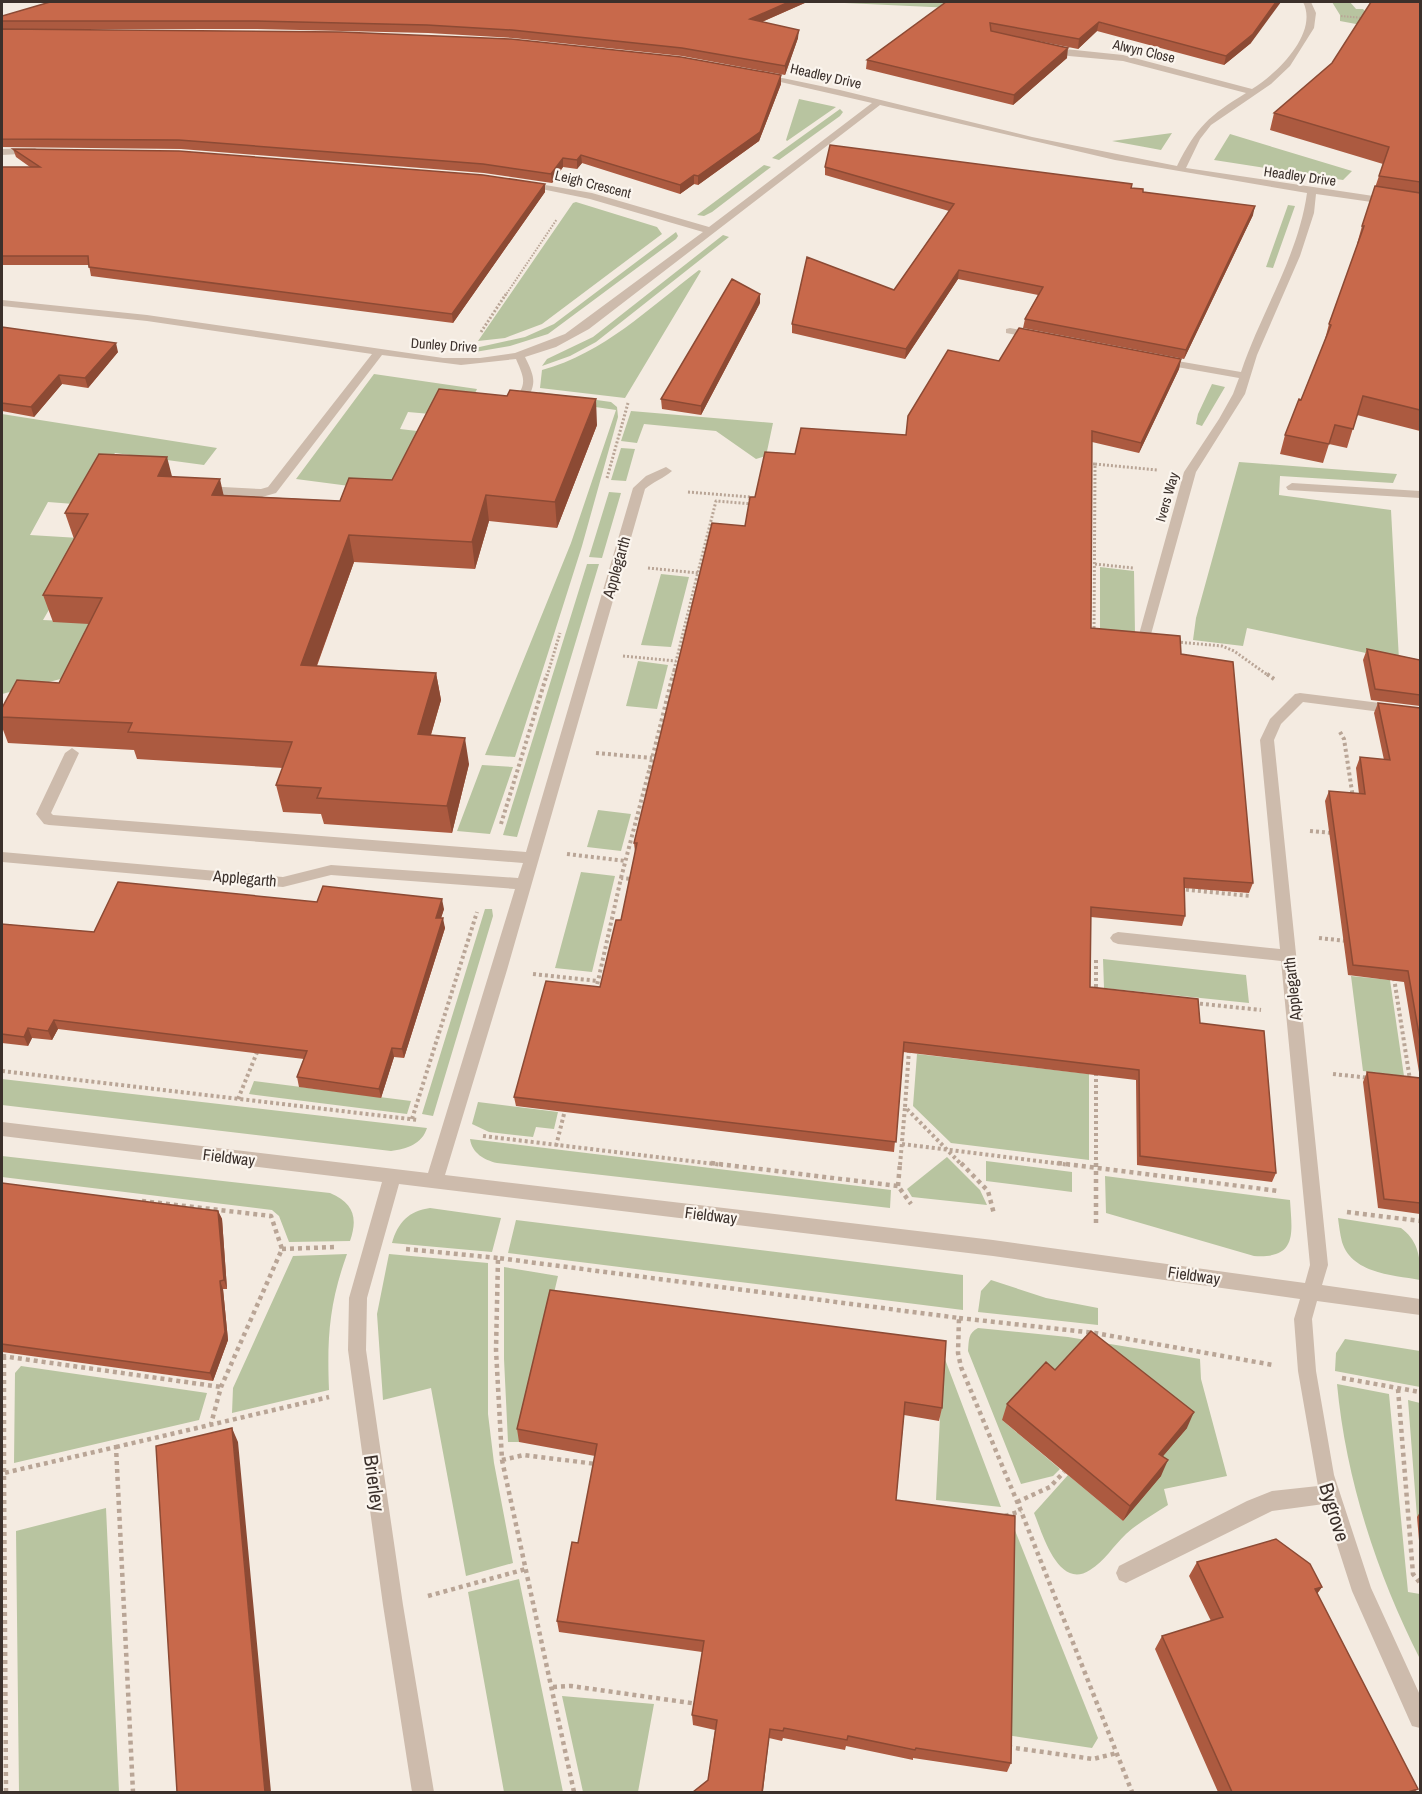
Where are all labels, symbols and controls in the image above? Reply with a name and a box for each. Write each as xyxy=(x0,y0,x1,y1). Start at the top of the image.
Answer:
street label: Alwyn Close xyxy=(1110,35,1177,67)
street label: Headley Drive xyxy=(789,59,863,93)
street label: Headley Drive xyxy=(1263,162,1337,190)
street label: Leigh Crescent xyxy=(553,166,633,202)
street label: Dunley Drive xyxy=(410,334,478,356)
street label: Ivers Way xyxy=(1151,470,1183,524)
street label: Applegarth xyxy=(596,533,635,601)
street label: Applegarth xyxy=(211,864,278,892)
street label: Applegarth xyxy=(1278,956,1306,1023)
street label: Fieldway xyxy=(202,1143,257,1171)
street label: Fieldway xyxy=(684,1201,739,1229)
street label: Fieldway xyxy=(1166,1260,1222,1290)
street label: Brierley xyxy=(358,1453,392,1514)
street label: Bygrove xyxy=(1313,1479,1357,1545)

